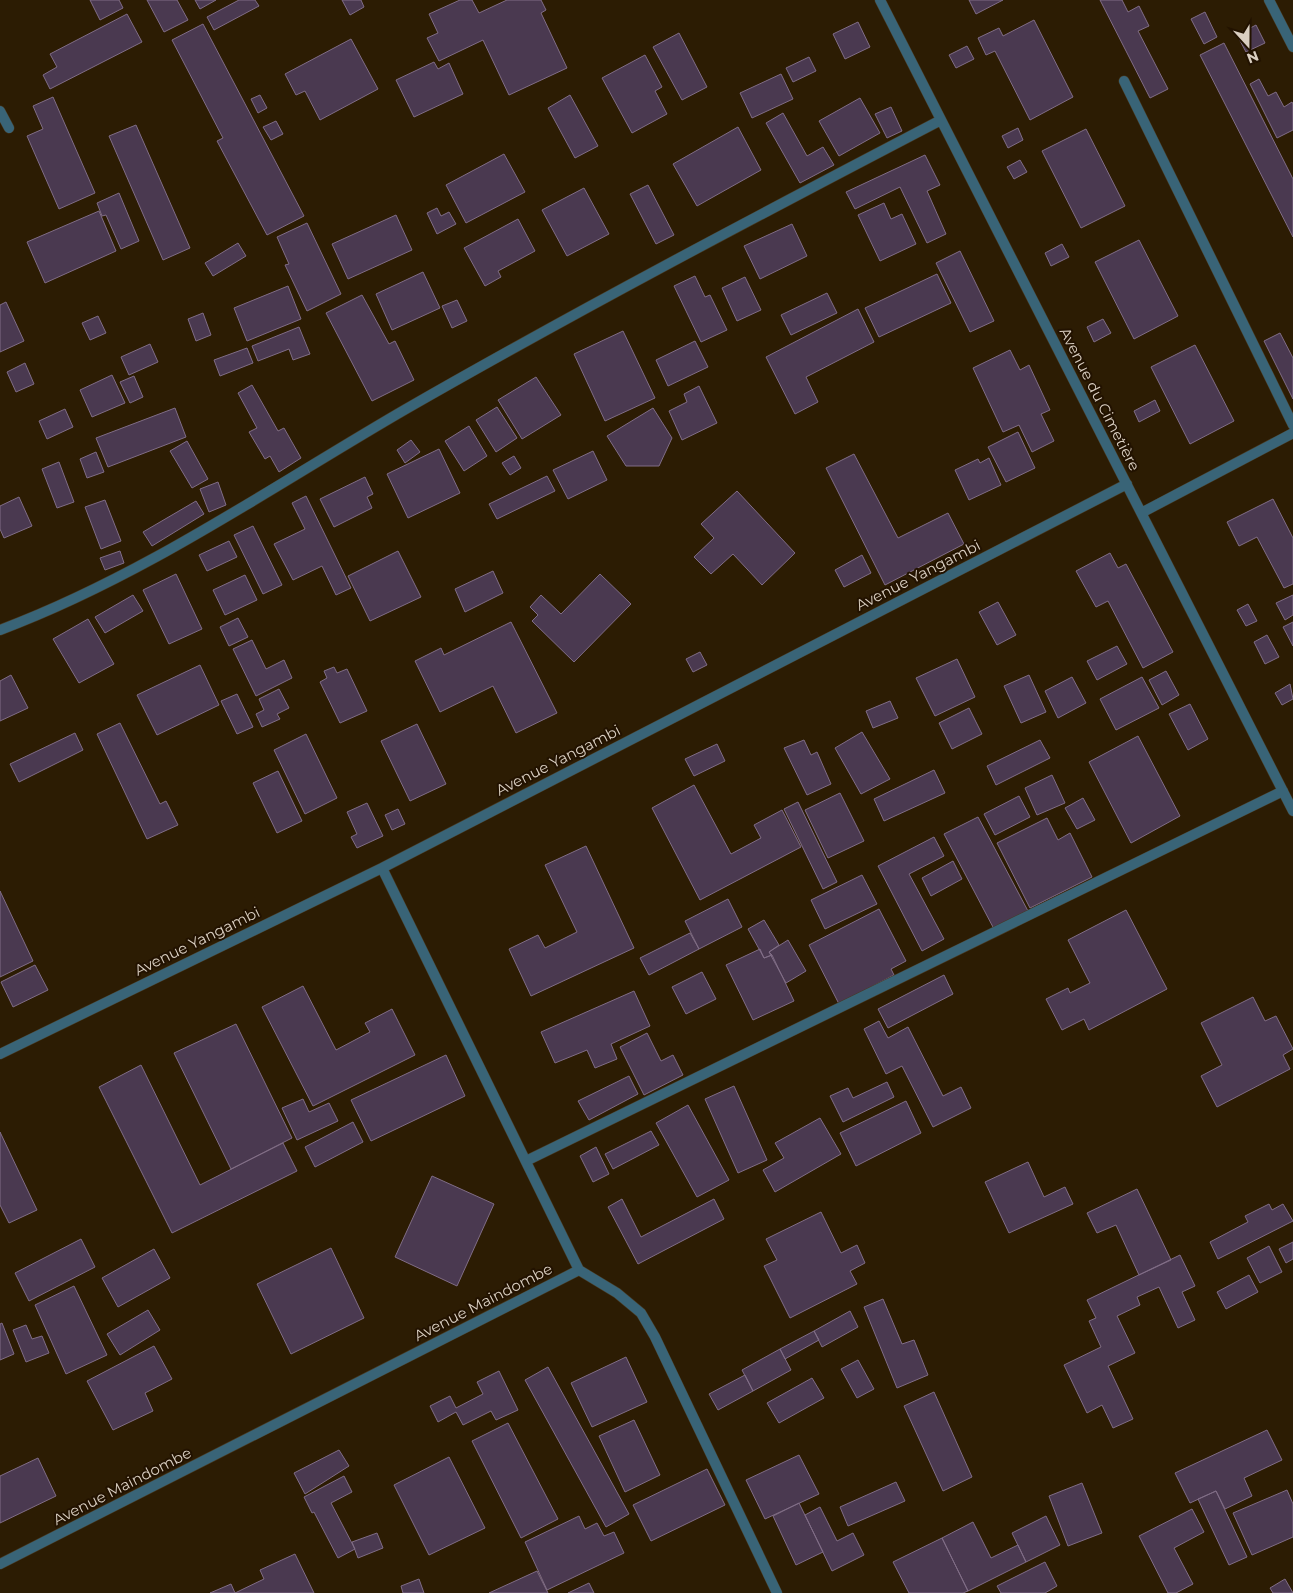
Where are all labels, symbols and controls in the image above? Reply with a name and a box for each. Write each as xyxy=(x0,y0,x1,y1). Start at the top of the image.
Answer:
north arrow xyxy=(1223,20,1273,70)
text: N xyxy=(1244,47,1261,68)
street label: Avenue du Cimetière xyxy=(1056,324,1144,474)
street label: Avenue Yangambi xyxy=(853,535,983,615)
street label: Avenue Yangambi xyxy=(493,720,623,800)
street label: Avenue Yangambi xyxy=(131,902,263,980)
street label: Avenue Maindombe xyxy=(411,1259,555,1345)
street label: Avenue Maindombe xyxy=(50,1443,194,1529)

